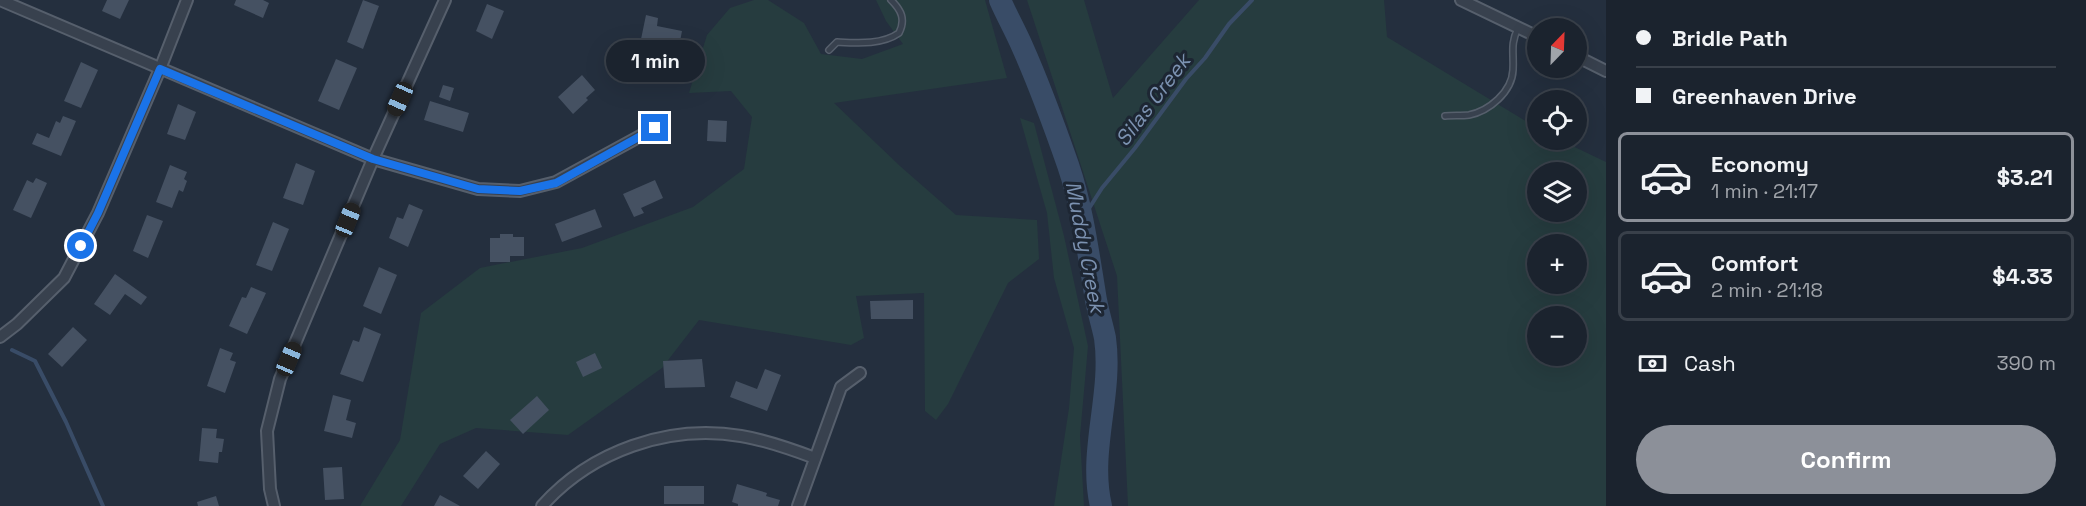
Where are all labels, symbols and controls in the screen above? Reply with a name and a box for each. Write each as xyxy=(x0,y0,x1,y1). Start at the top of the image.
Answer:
north arrow xyxy=(1527,18,1587,78)
map controls xyxy=(1527,18,1587,366)
text: Bridle Path xyxy=(1672,24,1788,52)
callout: 1 min xyxy=(606,41,704,83)
water label: Silas Creek xyxy=(1109,46,1198,151)
text: 1 min xyxy=(631,48,680,74)
car xyxy=(384,79,416,119)
text: Greenhaven Drive xyxy=(1672,82,1857,110)
button: locate xyxy=(1527,90,1587,150)
route end xyxy=(641,114,668,141)
icon: car xyxy=(1639,150,1693,204)
text: Economy xyxy=(1711,150,1809,178)
button: layers xyxy=(1527,162,1587,222)
text: $3.21 xyxy=(1997,163,2053,191)
text: 1 min · 21:17 xyxy=(1711,178,1818,204)
water label: Muddy Creek xyxy=(1060,179,1112,318)
car xyxy=(333,200,363,240)
route start xyxy=(67,232,94,259)
button: + xyxy=(1527,234,1587,294)
icon: car xyxy=(1639,249,1693,303)
text: Comfort xyxy=(1711,249,1799,277)
text: $4.33 xyxy=(1992,262,2053,290)
text: 2 min · 21:18 xyxy=(1711,277,1823,303)
button: − xyxy=(1527,306,1587,366)
car xyxy=(274,339,304,379)
icon: cash xyxy=(1636,347,1669,380)
text: Cash xyxy=(1684,349,1736,377)
text: 390 m xyxy=(1997,350,2056,376)
button: Confirm xyxy=(1636,425,2056,494)

